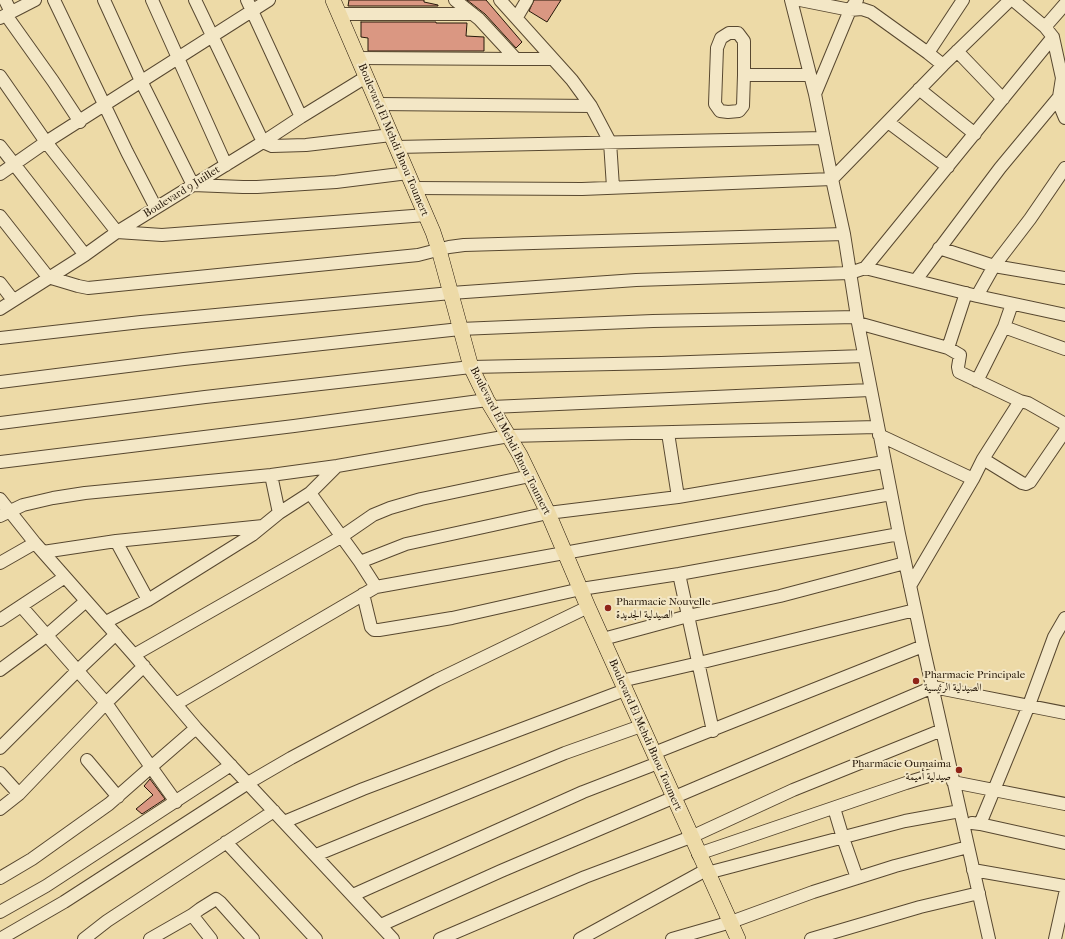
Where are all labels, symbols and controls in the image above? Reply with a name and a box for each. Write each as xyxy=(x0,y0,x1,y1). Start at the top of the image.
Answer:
street label: Boulevard El Mehdi Bnou Toumert xyxy=(355,62,431,218)
street label: Boulevard 9 Juillet xyxy=(141,163,223,221)
street label: Boulevard El Mehdi Bnou Toumert xyxy=(467,365,553,517)
place label: Pharmacie Nouvelle الصيدلية الجديدة xyxy=(616,595,711,621)
marker: Pharmacie Nouvelle الصيدلية الجديدة xyxy=(603,603,613,613)
street label: Boulevard El Mehdi Bnou Toumert xyxy=(606,657,684,813)
place label: Pharmacie Principale الصيدلية الرئيسية xyxy=(924,668,1025,694)
marker: Pharmacie Principale الصيدلية الرئيسية xyxy=(911,676,921,686)
place label: Pharmacie Oumaima صيدلية أميمة xyxy=(852,757,951,783)
marker: Pharmacie Oumaima صيدلية أميمة xyxy=(954,765,964,775)

